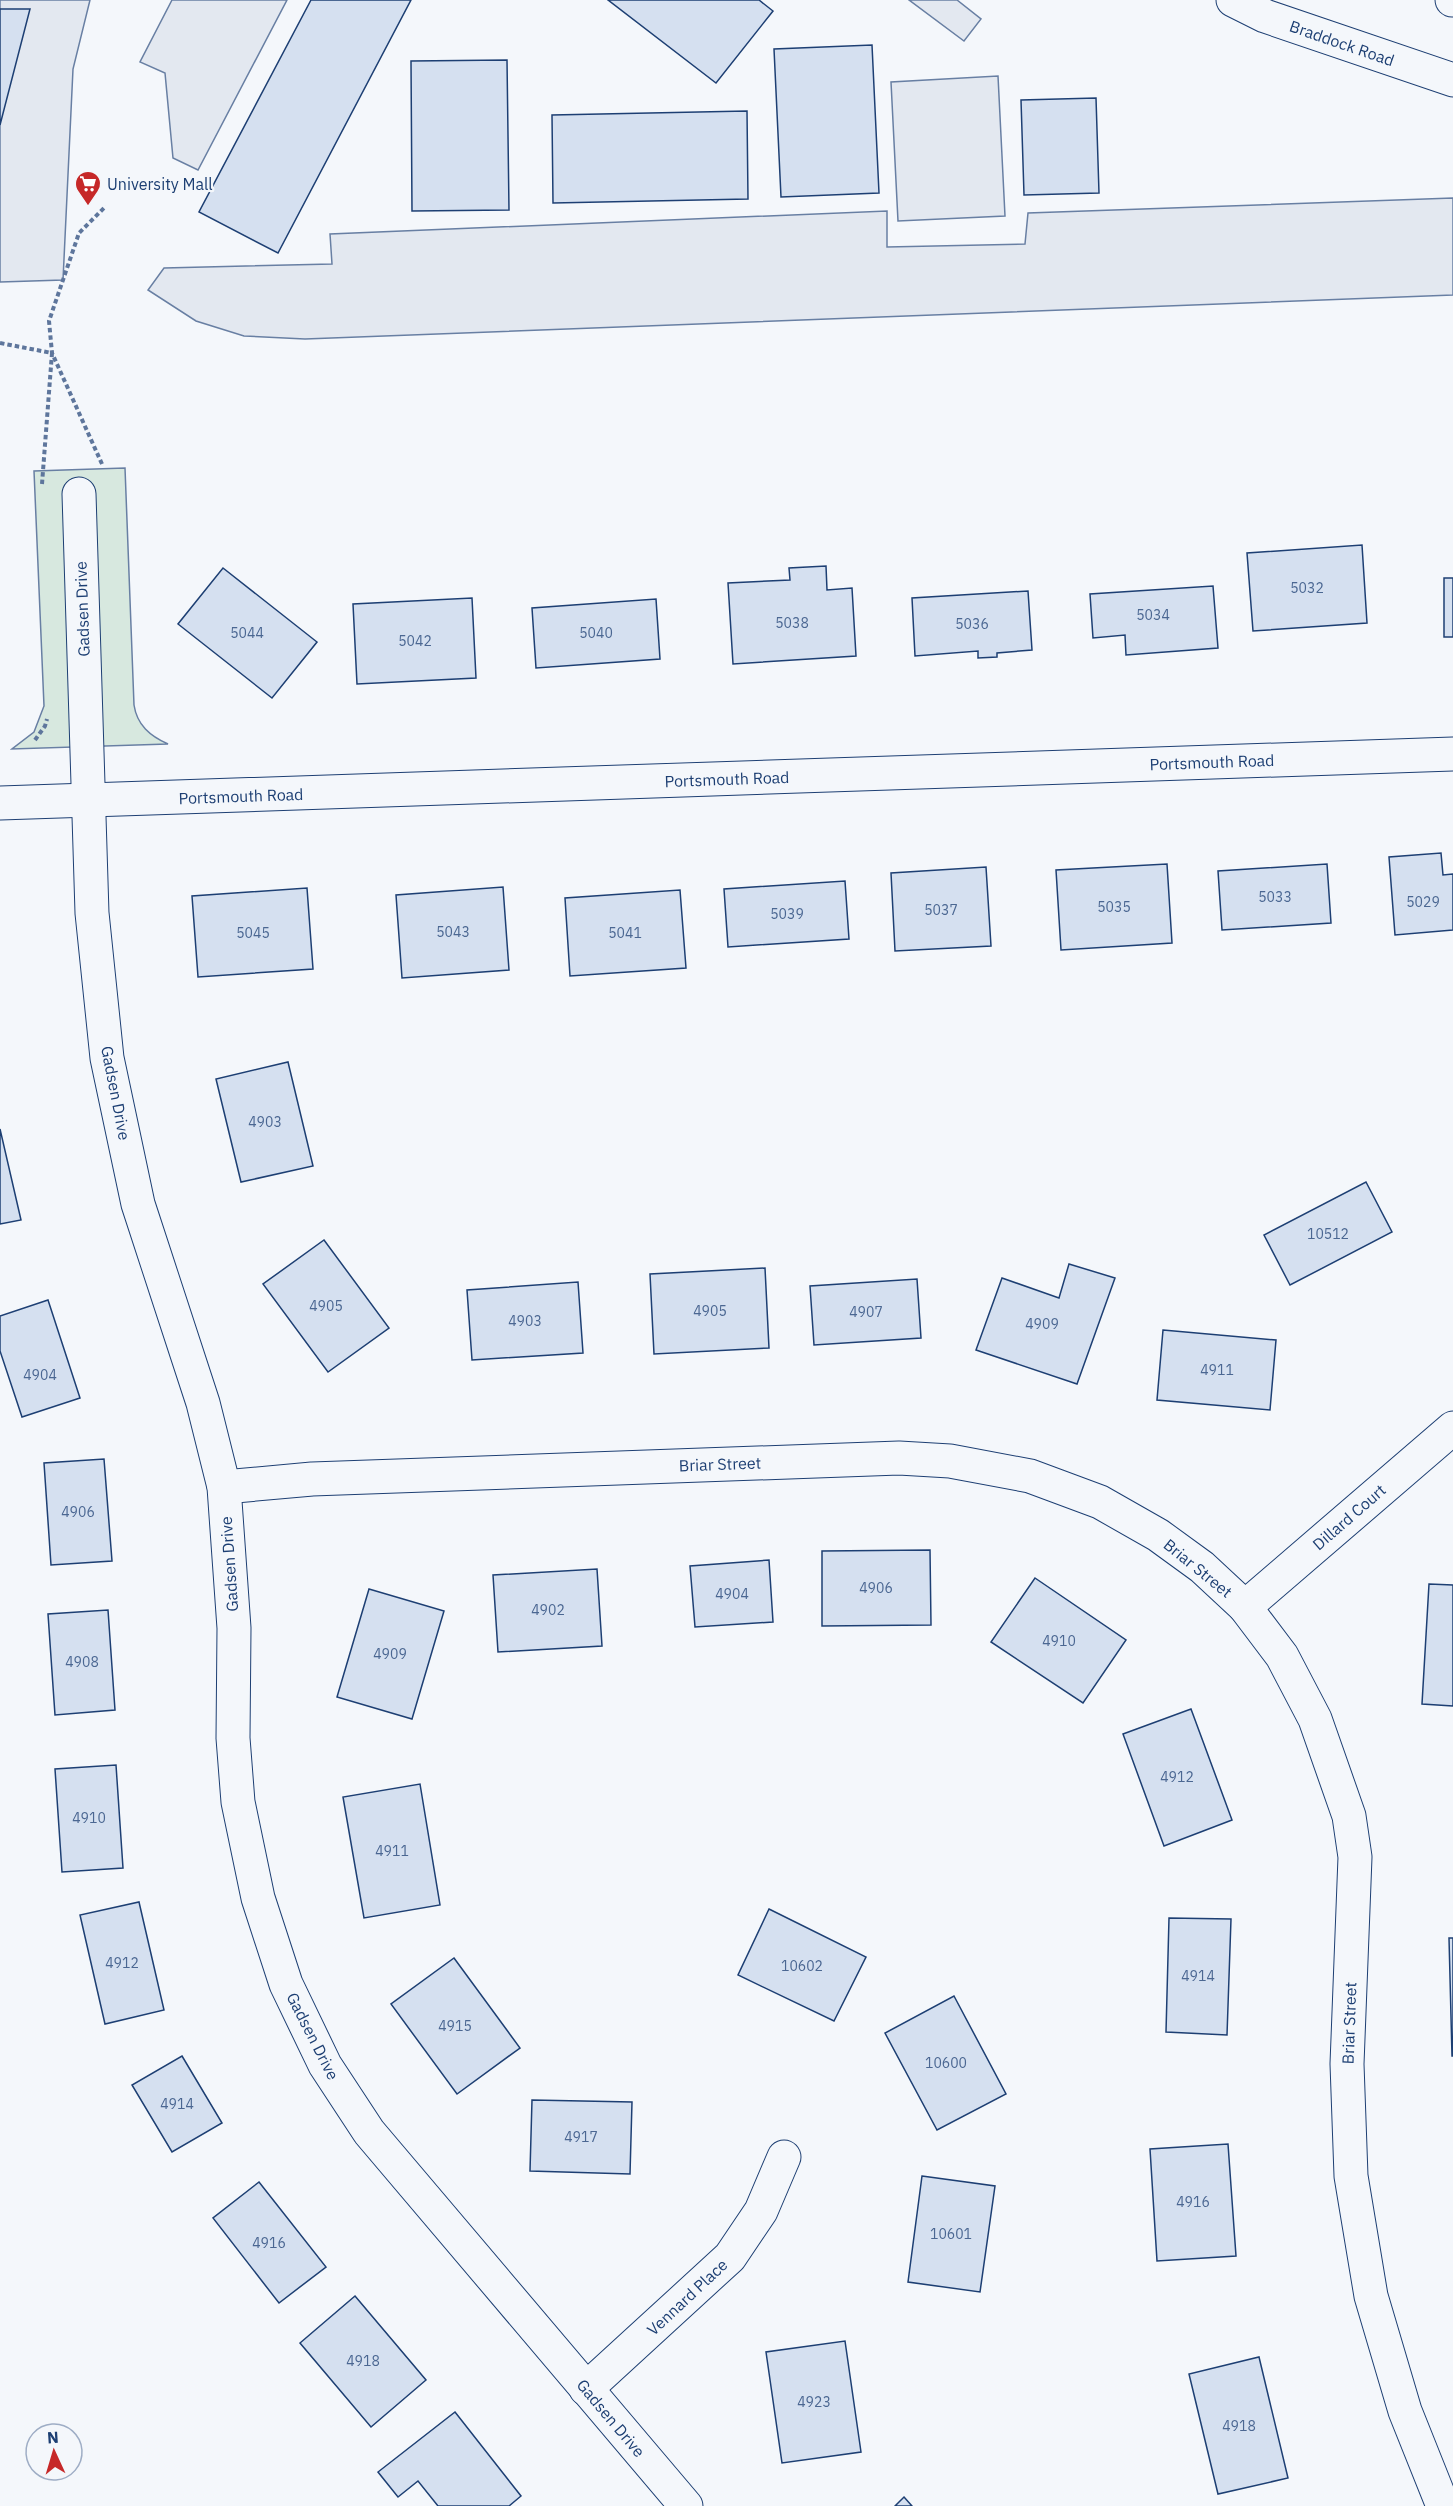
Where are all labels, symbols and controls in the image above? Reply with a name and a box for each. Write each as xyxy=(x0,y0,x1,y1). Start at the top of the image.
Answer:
street label: Braddock Road xyxy=(1287,16,1397,70)
supermarket icon: University Mall xyxy=(73,169,103,207)
place label: University Mall xyxy=(107,174,213,194)
street label: Gadsen Drive xyxy=(70,561,94,657)
house number: 5032 xyxy=(1290,579,1324,597)
house number: 5034 xyxy=(1136,606,1170,624)
house number: 5038 xyxy=(775,614,809,632)
house number: 5036 xyxy=(955,615,989,633)
house number: 5044 xyxy=(230,624,264,642)
house number: 5040 xyxy=(579,624,613,642)
house number: 5042 xyxy=(398,632,432,650)
street label: Portsmouth Road xyxy=(1149,750,1275,774)
street label: Portsmouth Road xyxy=(664,767,790,791)
street label: Portsmouth Road xyxy=(178,784,304,808)
house number: 5033 xyxy=(1258,888,1292,906)
house number: 5029 xyxy=(1406,893,1440,911)
house number: 5035 xyxy=(1097,898,1131,916)
house number: 5037 xyxy=(924,901,958,919)
house number: 5039 xyxy=(770,905,804,923)
house number: 5043 xyxy=(436,923,470,941)
house number: 5045 xyxy=(236,924,270,942)
house number: 5041 xyxy=(608,924,642,942)
street label: Gadsen Drive xyxy=(97,1044,135,1142)
house number: 4903 xyxy=(248,1113,282,1131)
house number: 10512 xyxy=(1307,1225,1349,1243)
house number: 4905 xyxy=(309,1297,343,1315)
house number: 4905 xyxy=(693,1302,727,1320)
house number: 4907 xyxy=(849,1303,883,1321)
house number: 4903 xyxy=(508,1312,542,1330)
house number: 4909 xyxy=(1025,1315,1059,1333)
house number: 4911 xyxy=(1200,1361,1234,1379)
house number: 4904 xyxy=(23,1366,57,1384)
street label: Briar Street xyxy=(678,1453,762,1475)
street label: Dillard Court xyxy=(1308,1480,1390,1554)
house number: 4906 xyxy=(61,1503,95,1521)
street label: Gadsen Drive xyxy=(216,1515,242,1612)
street label: Briar Street xyxy=(1160,1534,1236,1602)
house number: 4906 xyxy=(859,1579,893,1597)
house number: 4904 xyxy=(715,1585,749,1603)
house number: 4902 xyxy=(531,1601,565,1619)
house number: 4910 xyxy=(1042,1632,1076,1650)
house number: 4909 xyxy=(373,1645,407,1663)
house number: 4908 xyxy=(65,1653,99,1671)
house number: 4912 xyxy=(1160,1768,1194,1786)
house number: 4910 xyxy=(72,1809,106,1827)
house number: 4911 xyxy=(375,1842,409,1860)
house number: 4912 xyxy=(105,1954,139,1972)
house number: 10602 xyxy=(781,1957,823,1975)
house number: 4914 xyxy=(1181,1967,1215,1985)
street label: Briar Street xyxy=(1338,1981,1360,2065)
street label: Gadsen Drive xyxy=(282,1989,344,2083)
house number: 4915 xyxy=(438,2017,472,2035)
house number: 10600 xyxy=(925,2054,967,2072)
house number: 4914 xyxy=(160,2095,194,2113)
house number: 4917 xyxy=(564,2128,598,2146)
house number: 4916 xyxy=(1176,2193,1210,2211)
house number: 10601 xyxy=(930,2225,972,2243)
house number: 4916 xyxy=(252,2234,286,2252)
street label: Vennard Place xyxy=(643,2254,732,2339)
house number: 4918 xyxy=(346,2352,380,2370)
street label: Gadsen Drive xyxy=(573,2375,649,2461)
house number: 4923 xyxy=(797,2393,831,2411)
house number: 4918 xyxy=(1222,2417,1256,2435)
north arrow xyxy=(24,2422,84,2482)
text: N xyxy=(46,2427,59,2447)

